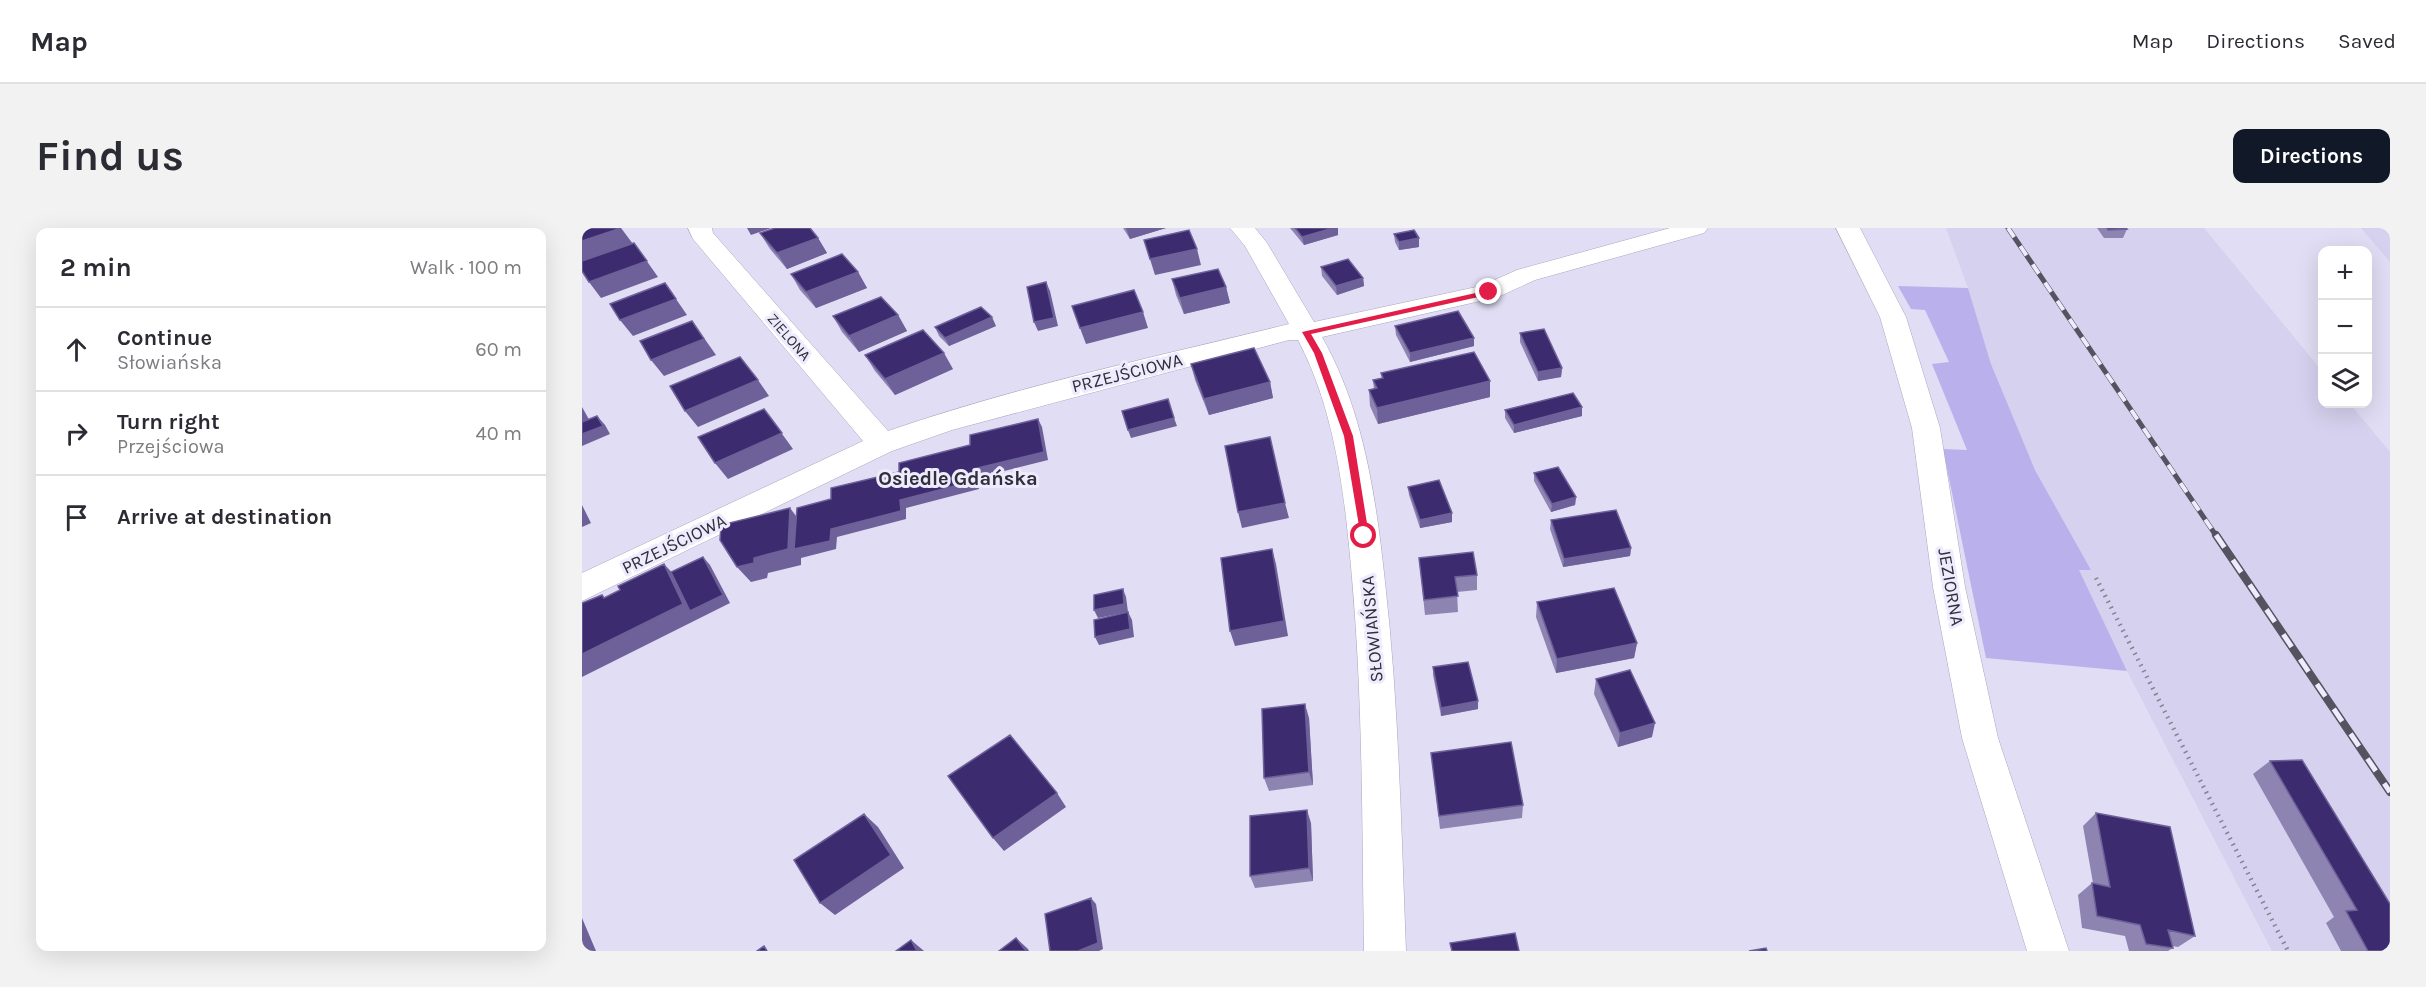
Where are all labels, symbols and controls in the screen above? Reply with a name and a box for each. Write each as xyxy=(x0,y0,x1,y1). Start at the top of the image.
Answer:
text: Map xyxy=(30,25,88,58)
text: Map xyxy=(2132,29,2173,53)
text: Directions xyxy=(2206,29,2305,53)
text: Saved xyxy=(2338,29,2396,53)
button: Directions xyxy=(2233,129,2390,183)
text: Find us xyxy=(36,131,184,181)
map controls xyxy=(2318,246,2372,408)
button: + xyxy=(2318,246,2372,300)
text: 2 min xyxy=(60,252,132,283)
text: Walk · 100 m xyxy=(410,256,522,279)
route end xyxy=(1475,278,1501,304)
button: − xyxy=(2318,300,2372,354)
street label: ZIELONA xyxy=(763,310,815,365)
text: Continue xyxy=(117,325,212,351)
icon: ahead xyxy=(60,333,93,366)
text: 60 m xyxy=(475,338,522,361)
street label: PRZEJŚCIOWA xyxy=(1069,348,1185,397)
text: Słowiańska xyxy=(117,351,222,374)
button: layers xyxy=(2318,354,2372,408)
text: Turn right xyxy=(117,409,220,435)
icon: right xyxy=(60,417,93,450)
text: 40 m xyxy=(476,422,522,445)
text: Przejściowa xyxy=(117,435,225,458)
district label: Osiedle Gdańska xyxy=(878,467,1038,490)
icon: arrive xyxy=(60,501,93,534)
text: Arrive at destination xyxy=(117,504,332,530)
street label: PRZEJŚCIOWA xyxy=(618,508,730,579)
route start xyxy=(1350,522,1376,548)
street label: JEZIORNA xyxy=(1933,546,1969,628)
street label: SŁOWIAŃSKA xyxy=(1355,575,1388,683)

